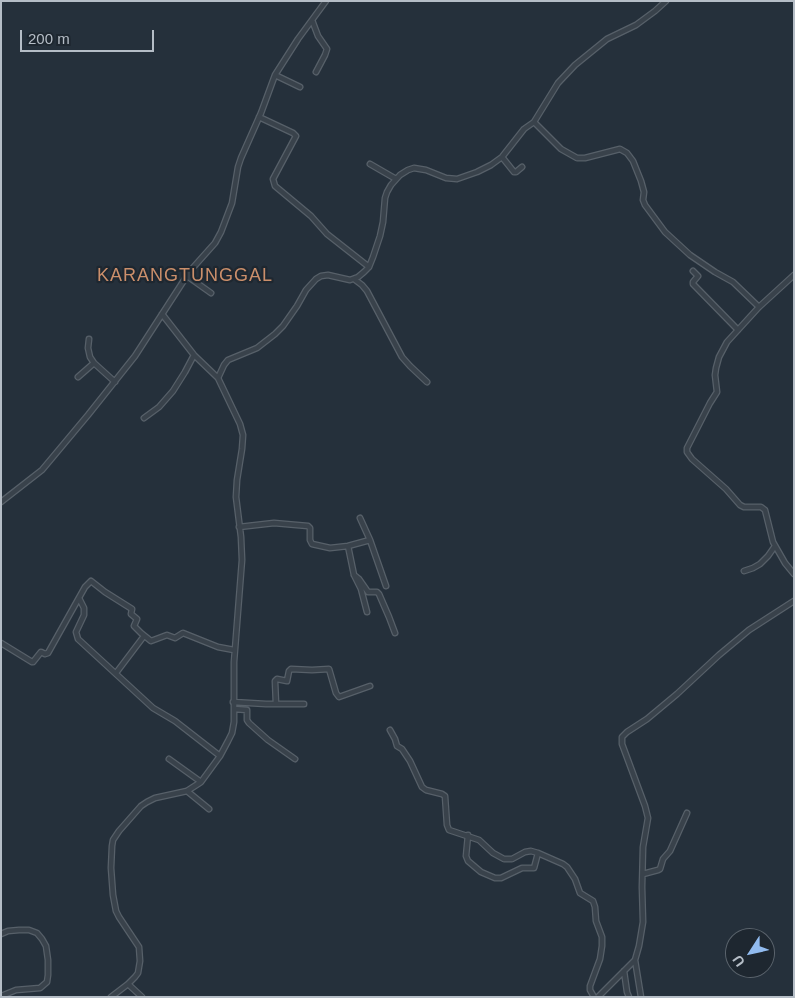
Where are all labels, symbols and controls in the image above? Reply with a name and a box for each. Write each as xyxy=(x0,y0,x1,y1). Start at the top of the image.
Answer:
scale bar xyxy=(22,20,156,52)
text: 200 m xyxy=(28,30,70,47)
district label: KARANGTUNGGAL xyxy=(95,265,275,287)
north arrow xyxy=(725,928,775,978)
text: U xyxy=(729,952,748,970)

